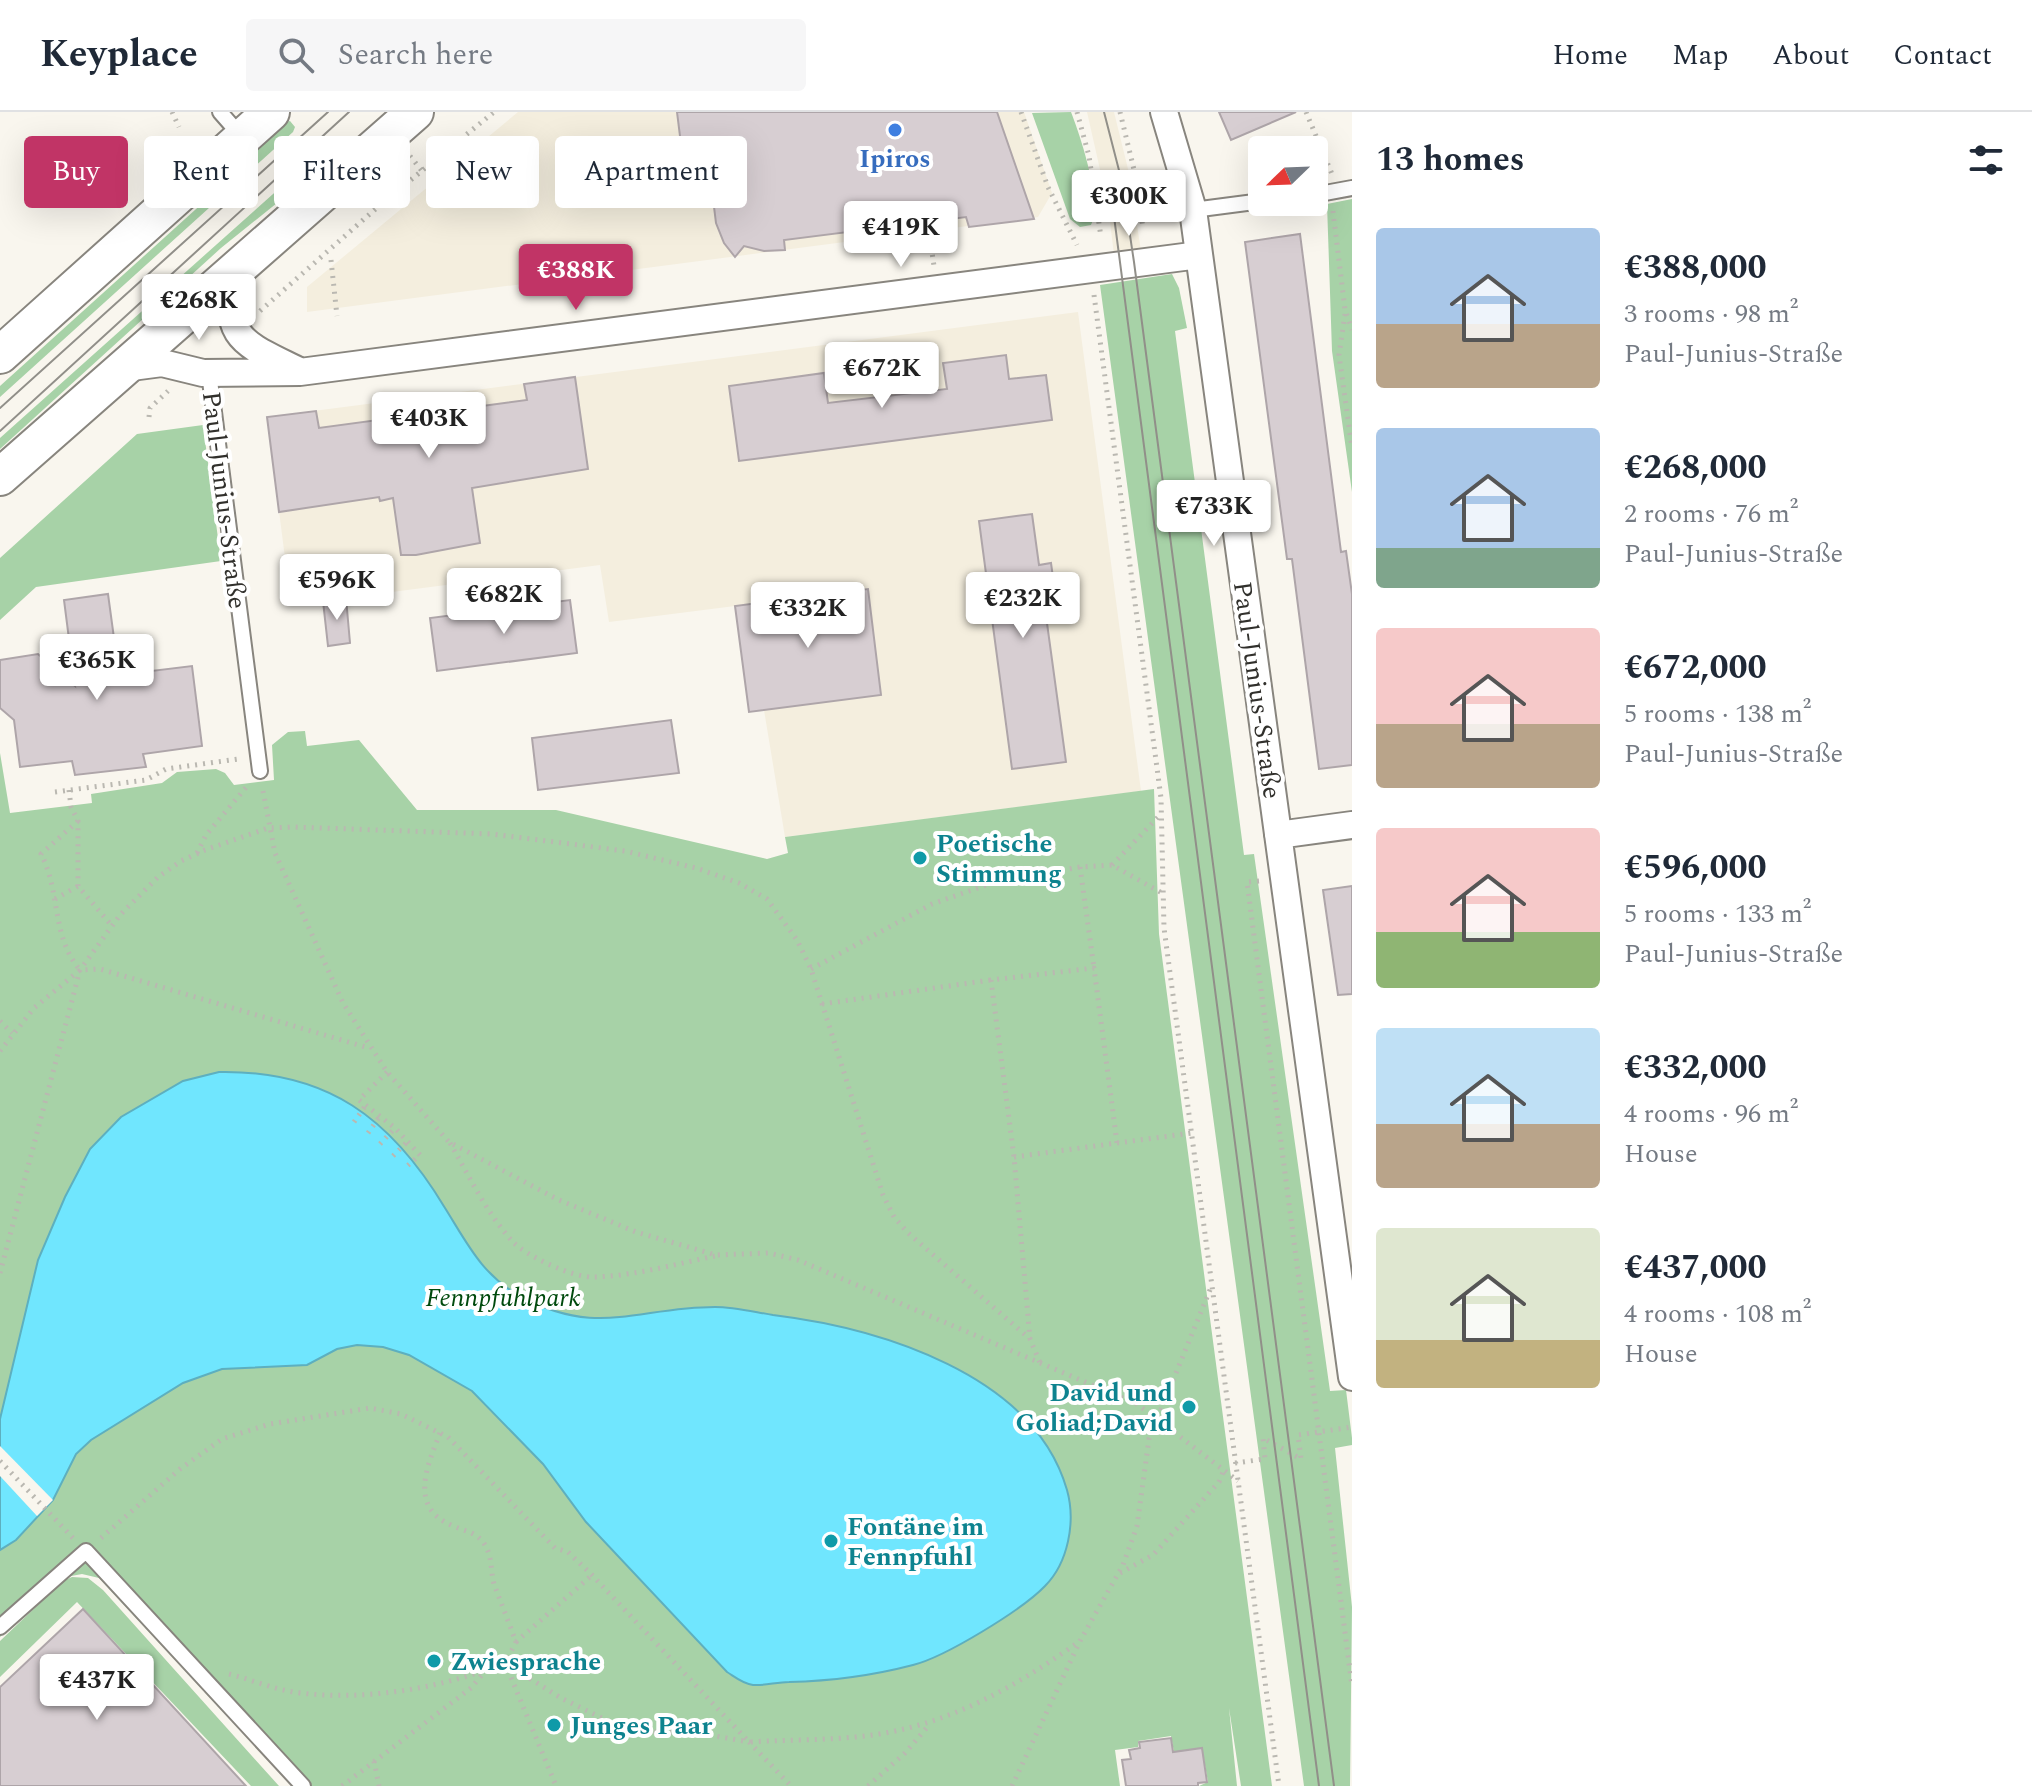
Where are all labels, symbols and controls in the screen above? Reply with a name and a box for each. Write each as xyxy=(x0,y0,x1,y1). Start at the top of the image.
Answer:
search box xyxy=(246,19,806,91)
text: Keyplace xyxy=(40,26,198,84)
text: Search here xyxy=(338,32,493,78)
icon: search xyxy=(274,33,318,77)
text: Home xyxy=(1552,34,1628,77)
text: Map xyxy=(1672,34,1728,77)
text: About xyxy=(1772,34,1849,77)
text: Contact xyxy=(1893,34,1992,77)
marker: Ipiros xyxy=(886,121,904,139)
text: 13 homes xyxy=(1376,134,1525,186)
chip: Buy xyxy=(24,136,128,208)
chip: Rent xyxy=(144,136,258,208)
chip: Filters xyxy=(274,136,410,208)
chip: New xyxy=(426,136,539,208)
chip: Apartment xyxy=(555,136,747,208)
north arrow xyxy=(1248,136,1328,216)
map controls xyxy=(1248,136,1328,216)
icon: filters xyxy=(1964,138,2008,182)
place label: Ipiros xyxy=(859,139,931,179)
pin: €300K xyxy=(1073,170,1185,238)
text: €300K xyxy=(1090,176,1168,216)
pin: €419K xyxy=(845,201,957,269)
text: €419K xyxy=(862,207,940,247)
text: €388,000 xyxy=(1624,242,1767,294)
pin: €388K xyxy=(520,244,632,312)
text: €388K xyxy=(537,250,615,290)
icon: home xyxy=(1440,260,1536,356)
pin: €268K xyxy=(143,274,255,342)
text: €268K xyxy=(160,280,238,320)
text: 3 rooms · 98 m² xyxy=(1624,294,1798,334)
text: Paul-Junius-Straße xyxy=(1624,334,1843,374)
pin: €672K xyxy=(826,342,938,410)
text: €672K xyxy=(843,348,921,388)
street label: Paul-Junius-Straße xyxy=(191,389,257,611)
pin: €403K xyxy=(373,392,485,460)
text: €403K xyxy=(390,398,468,438)
text: €268,000 xyxy=(1624,442,1767,494)
icon: home xyxy=(1440,460,1536,556)
pin: €733K xyxy=(1158,480,1270,548)
text: €733K xyxy=(1175,486,1253,526)
text: 2 rooms · 76 m² xyxy=(1624,494,1798,534)
text: Paul-Junius-Straße xyxy=(1624,534,1843,574)
pin: €596K xyxy=(281,554,393,622)
text: €596K xyxy=(298,560,376,600)
pin: €682K xyxy=(448,568,560,636)
pin: €232K xyxy=(967,572,1079,640)
text: €682K xyxy=(465,574,543,614)
text: €232K xyxy=(984,578,1062,618)
street label: Paul-Junius-Straße xyxy=(1222,579,1292,801)
pin: €332K xyxy=(752,582,864,650)
text: €332K xyxy=(769,588,847,628)
pin: €365K xyxy=(41,634,153,702)
text: €365K xyxy=(58,640,136,680)
text: €672,000 xyxy=(1624,642,1767,694)
icon: home xyxy=(1440,660,1536,756)
text: 5 rooms · 138 m² xyxy=(1624,694,1811,734)
text: Paul-Junius-Straße xyxy=(1624,734,1843,774)
place label: Poetische Stimmung xyxy=(936,824,1062,894)
text: €596,000 xyxy=(1624,842,1767,894)
marker: Poetische Stimmung xyxy=(911,849,929,867)
icon: home xyxy=(1440,860,1536,956)
text: 5 rooms · 133 m² xyxy=(1624,894,1811,934)
text: Paul-Junius-Straße xyxy=(1624,934,1843,974)
text: €332,000 xyxy=(1624,1042,1767,1094)
icon: home xyxy=(1440,1060,1536,1156)
text: 4 rooms · 96 m² xyxy=(1624,1094,1798,1134)
text: House xyxy=(1624,1134,1698,1174)
text: €437,000 xyxy=(1624,1242,1767,1294)
icon: home xyxy=(1440,1260,1536,1356)
park label: Fennpfuhlpark xyxy=(425,1278,581,1318)
text: 4 rooms · 108 m² xyxy=(1624,1294,1811,1334)
text: House xyxy=(1624,1334,1698,1374)
place label: David und Goliad;David xyxy=(1016,1373,1173,1443)
marker: David und Goliad;David xyxy=(1180,1398,1198,1416)
place label: Fontäne im Fennpfuhl xyxy=(847,1507,984,1577)
marker: Fontäne im Fennpfuhl xyxy=(822,1532,840,1550)
place label: Zwiesprache xyxy=(450,1642,601,1682)
marker: Zwiesprache xyxy=(425,1652,443,1670)
pin: €437K xyxy=(41,1654,153,1722)
text: €437K xyxy=(58,1660,136,1700)
place label: Junges Paar xyxy=(570,1706,713,1746)
marker: Junges Paar xyxy=(545,1716,563,1734)

